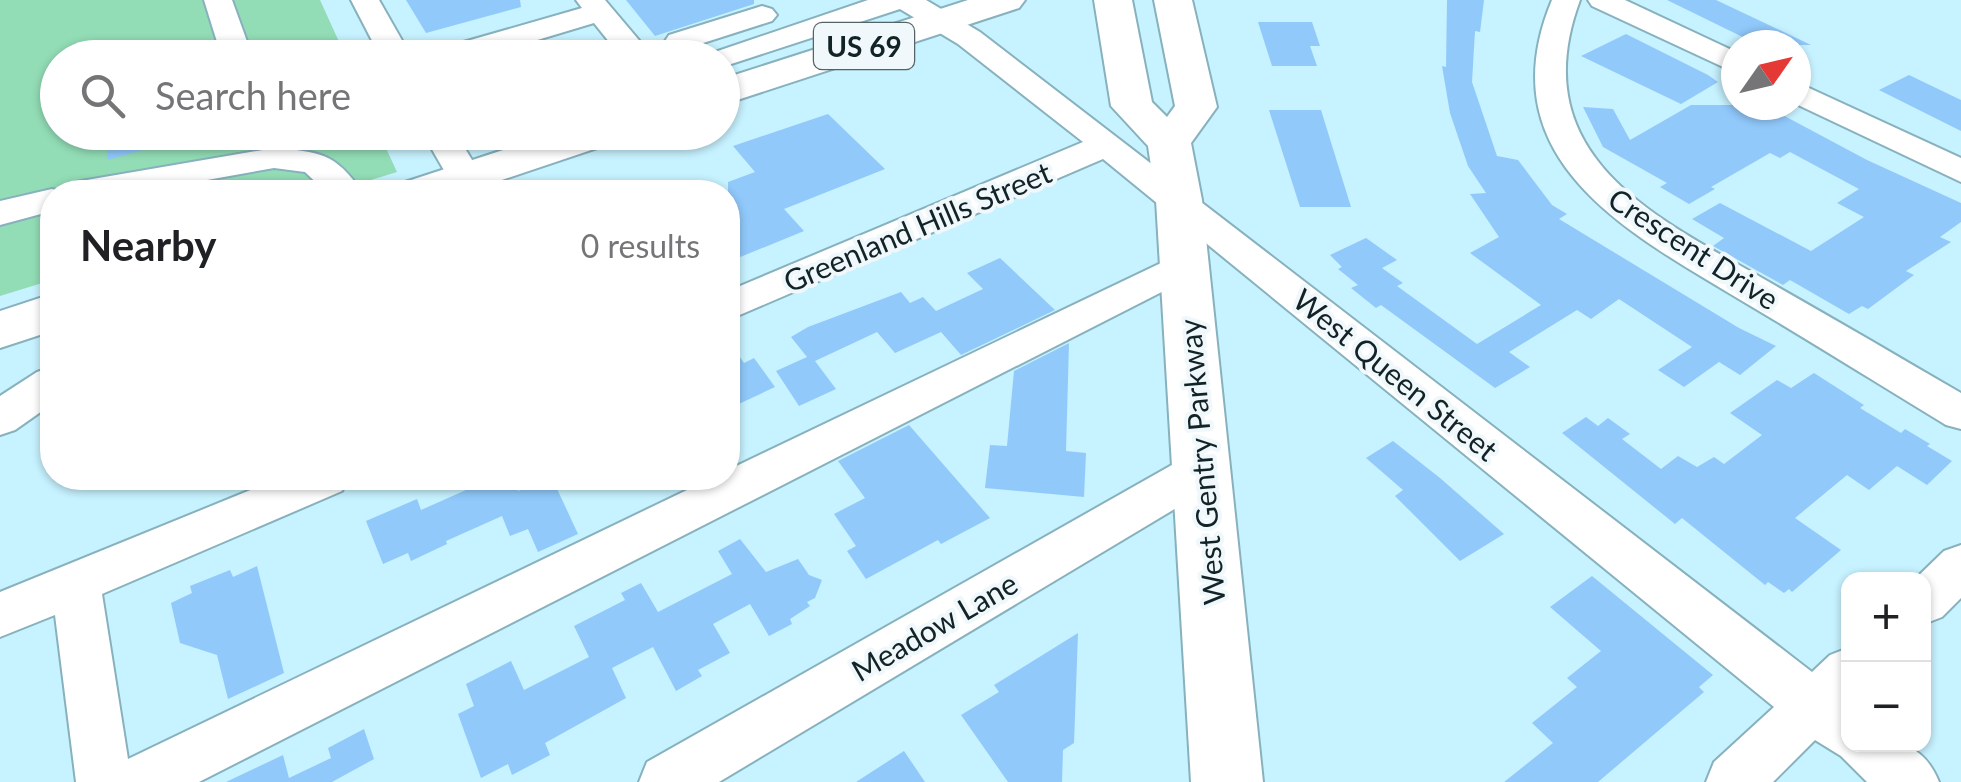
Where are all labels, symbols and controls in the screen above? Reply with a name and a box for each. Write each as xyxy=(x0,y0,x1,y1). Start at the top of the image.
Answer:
road number: US 69 xyxy=(814,23,914,69)
north arrow xyxy=(1721,30,1811,120)
search box xyxy=(40,40,740,150)
icon: search xyxy=(75,68,130,123)
text: Search here xyxy=(155,72,351,118)
street label: Greenland Hills Street xyxy=(778,153,1056,299)
street label: Crescent Drive xyxy=(1602,180,1786,316)
text: Nearby xyxy=(80,220,217,270)
text: 0 results xyxy=(581,226,700,265)
street label: West Queen Street xyxy=(1287,281,1506,468)
street label: West Gentry Parkway xyxy=(1171,317,1231,606)
street label: Meadow Lane xyxy=(845,564,1023,688)
map controls xyxy=(1841,572,1931,752)
button: + xyxy=(1841,572,1931,662)
button: − xyxy=(1841,662,1931,752)

